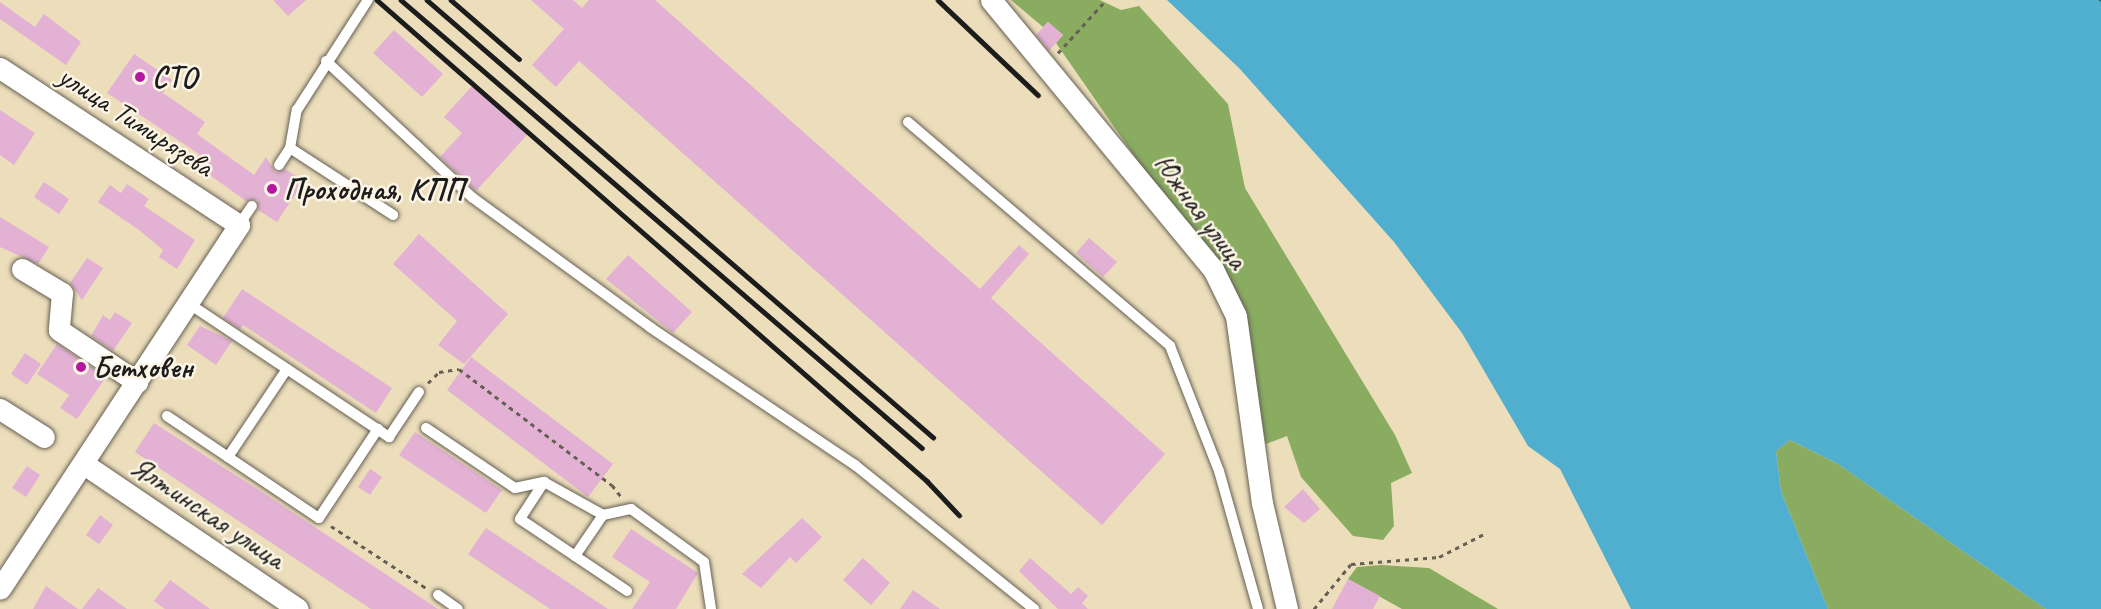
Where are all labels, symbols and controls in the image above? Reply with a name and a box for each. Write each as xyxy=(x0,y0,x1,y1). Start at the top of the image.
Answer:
street label: улица Тимирязева xyxy=(52,58,220,184)
place label: СТО xyxy=(152,59,196,95)
marker: СТО xyxy=(133,70,147,84)
street label: Южная улица xyxy=(1145,145,1257,277)
place label: Проходная, КПП xyxy=(284,171,464,207)
marker: Проходная, КПП xyxy=(265,182,279,196)
place label: Бетховен xyxy=(93,349,193,385)
marker: Бетховен xyxy=(74,360,88,374)
street label: Ялтинская улица xyxy=(124,447,292,577)

